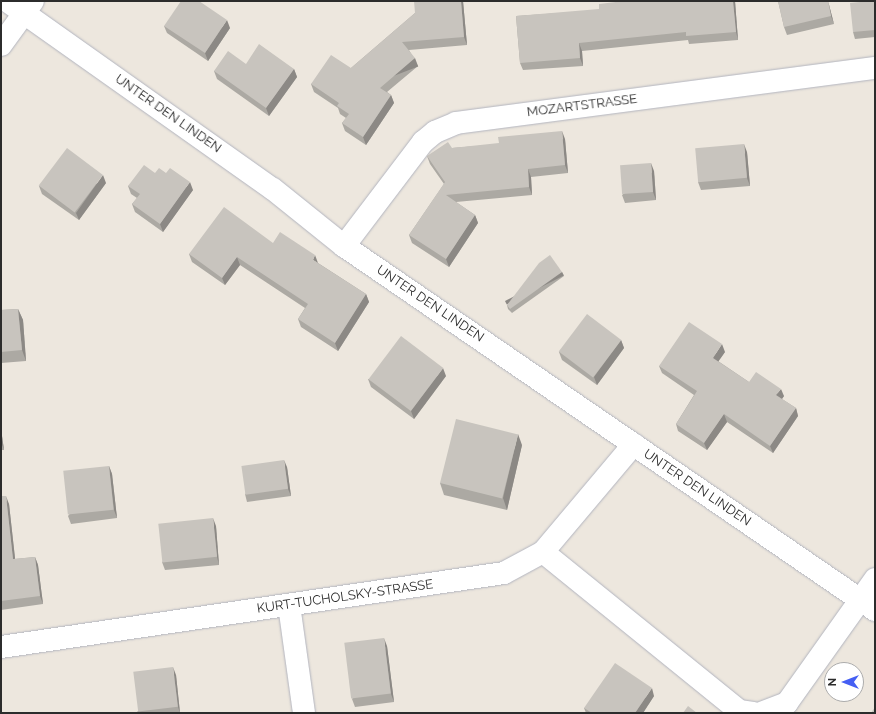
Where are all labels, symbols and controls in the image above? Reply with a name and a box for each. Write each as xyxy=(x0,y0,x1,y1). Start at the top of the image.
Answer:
street label: UNTER DEN LINDEN xyxy=(112,71,224,157)
street label: MOZARTSTRASSE xyxy=(526,92,638,120)
street label: UNTER DEN LINDEN xyxy=(373,262,487,346)
street label: UNTER DEN LINDEN xyxy=(640,446,754,530)
street label: KURT-TUCHOLSKY-STRASSE xyxy=(256,577,434,617)
north arrow xyxy=(824,662,864,702)
text: N xyxy=(826,678,839,686)

